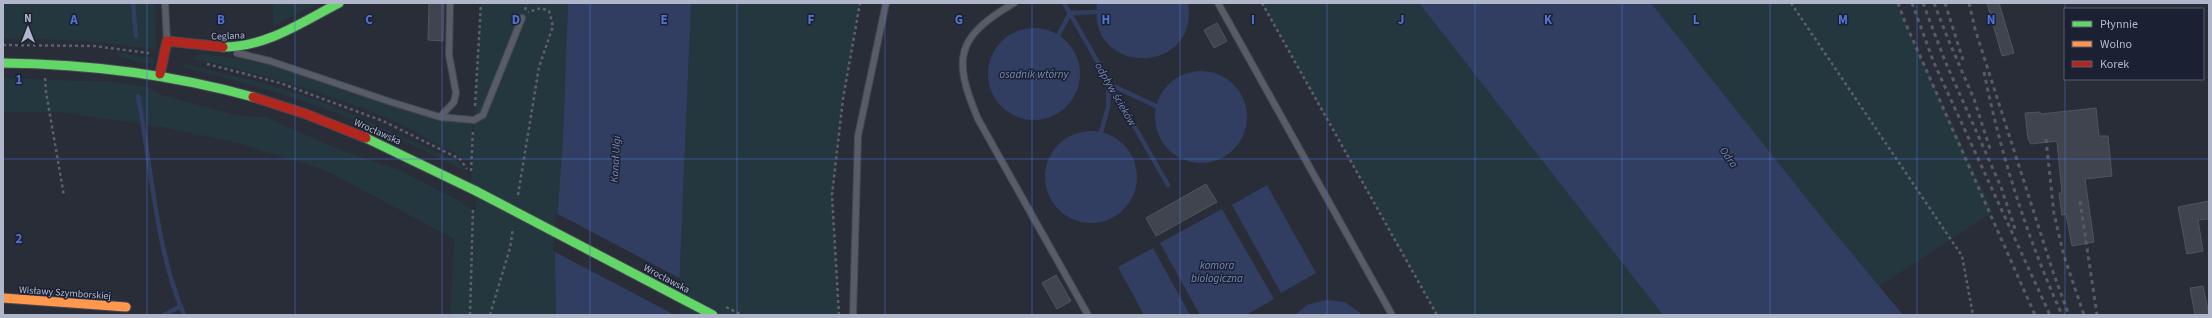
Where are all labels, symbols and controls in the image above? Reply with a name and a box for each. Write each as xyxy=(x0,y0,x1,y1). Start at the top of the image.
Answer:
north arrow xyxy=(8,8,48,48)
legend xyxy=(2064,8,2204,80)
text: N xyxy=(24,11,32,26)
text: A xyxy=(69,11,78,29)
text: B xyxy=(217,11,225,29)
text: C xyxy=(365,11,373,29)
text: D xyxy=(512,11,520,29)
text: E xyxy=(660,11,668,29)
text: F xyxy=(808,11,815,29)
text: G xyxy=(955,11,963,29)
text: H xyxy=(1102,11,1110,29)
text: I xyxy=(1251,11,1255,29)
text: J xyxy=(1398,11,1404,29)
text: K xyxy=(1544,11,1553,29)
text: L xyxy=(1693,11,1700,29)
text: M xyxy=(1838,11,1848,29)
text: N xyxy=(1987,11,1995,29)
text: Płynnie xyxy=(2100,16,2138,33)
street label: Ceglana xyxy=(211,28,245,44)
text: Wolno xyxy=(2100,36,2132,53)
text: Korek xyxy=(2100,56,2129,73)
water label: odpływ ścieków xyxy=(1091,60,1140,129)
water label: osadnik wtórny xyxy=(1000,67,1070,82)
text: 1 xyxy=(16,71,23,89)
street label: Wrocławska xyxy=(352,115,404,149)
water label: Kanał Ulgi xyxy=(607,135,624,183)
water label: Odra xyxy=(1716,144,1741,171)
text: 2 xyxy=(16,230,23,248)
water label: komora biologiczna xyxy=(1191,258,1243,286)
street label: Wrocławska xyxy=(641,261,692,297)
street label: Wisławy Szymborskiej xyxy=(18,283,111,303)

